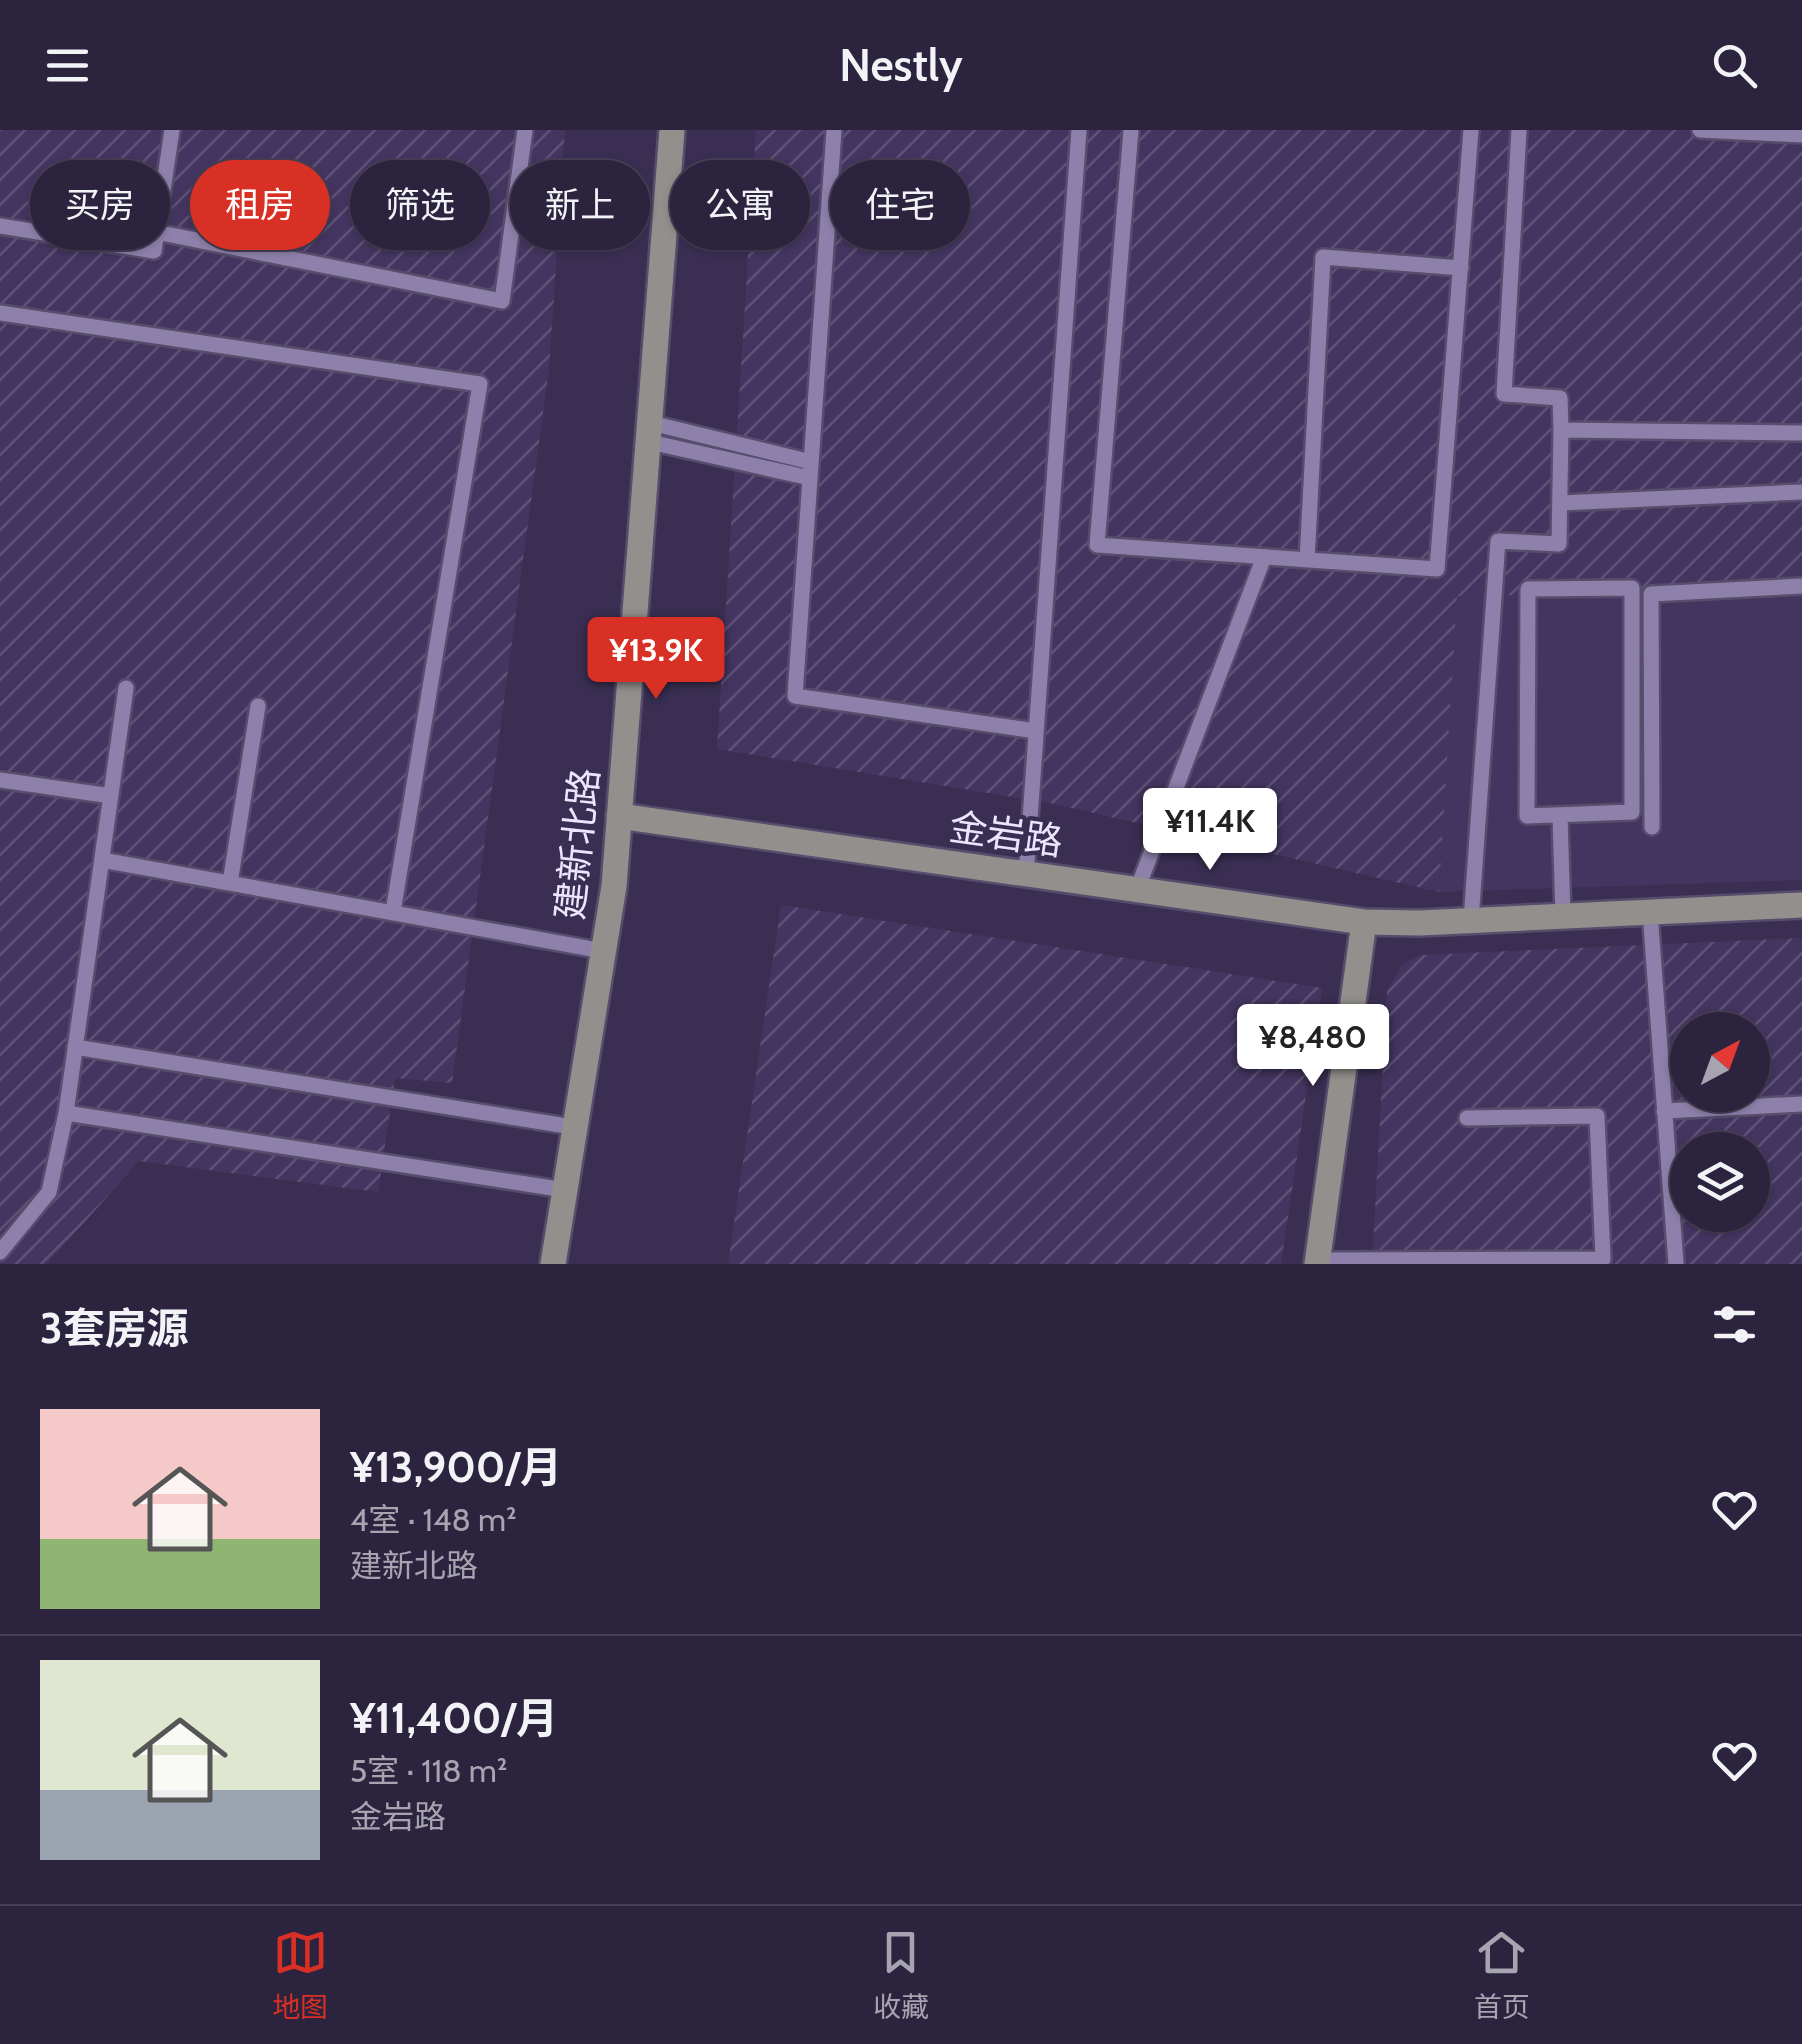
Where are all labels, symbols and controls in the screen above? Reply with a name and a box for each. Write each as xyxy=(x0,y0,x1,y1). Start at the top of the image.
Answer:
icon: menu xyxy=(40,38,95,93)
text: Nestly xyxy=(839,38,963,92)
icon: search xyxy=(1707,38,1762,93)
chip: 买房 xyxy=(30,160,170,250)
chip: 租房 xyxy=(190,160,330,250)
chip: 筛选 xyxy=(350,160,490,250)
chip: 新上 xyxy=(510,160,650,250)
chip: 公寓 xyxy=(670,160,810,250)
chip: 住宅 xyxy=(830,160,970,250)
pin: ¥13.9K xyxy=(575,617,737,702)
text: ¥13.9K xyxy=(609,630,703,669)
street label: 建新北路 xyxy=(546,766,608,922)
pin: ¥11.4K xyxy=(1129,788,1291,873)
text: ¥11.4K xyxy=(1165,801,1255,840)
street label: 金岩路 xyxy=(946,803,1066,865)
pin: ¥8,480 xyxy=(1232,1004,1394,1089)
north arrow xyxy=(1670,1012,1770,1112)
map controls xyxy=(1670,1012,1770,1232)
text: ¥8,480 xyxy=(1259,1017,1367,1056)
button: layers xyxy=(1670,1132,1770,1232)
icon: filters xyxy=(1707,1297,1762,1352)
text: 3套房源 xyxy=(40,1302,189,1354)
text: ¥13,900/月 xyxy=(350,1441,562,1493)
icon: home xyxy=(120,1449,240,1569)
icon: heart xyxy=(1707,1482,1762,1537)
text: 4室 · 148 m² xyxy=(350,1500,517,1539)
text: 建新北路 xyxy=(350,1546,478,1585)
text: ¥11,400/月 xyxy=(350,1692,558,1744)
icon: home xyxy=(120,1700,240,1820)
icon: heart xyxy=(1707,1733,1762,1788)
text: 5室 · 118 m² xyxy=(350,1751,507,1790)
text: 金岩路 xyxy=(350,1797,446,1836)
tab: 地图 xyxy=(272,1925,328,2025)
tab: 收藏 xyxy=(873,1925,929,2025)
tab: 首页 xyxy=(1474,1925,1530,2025)

